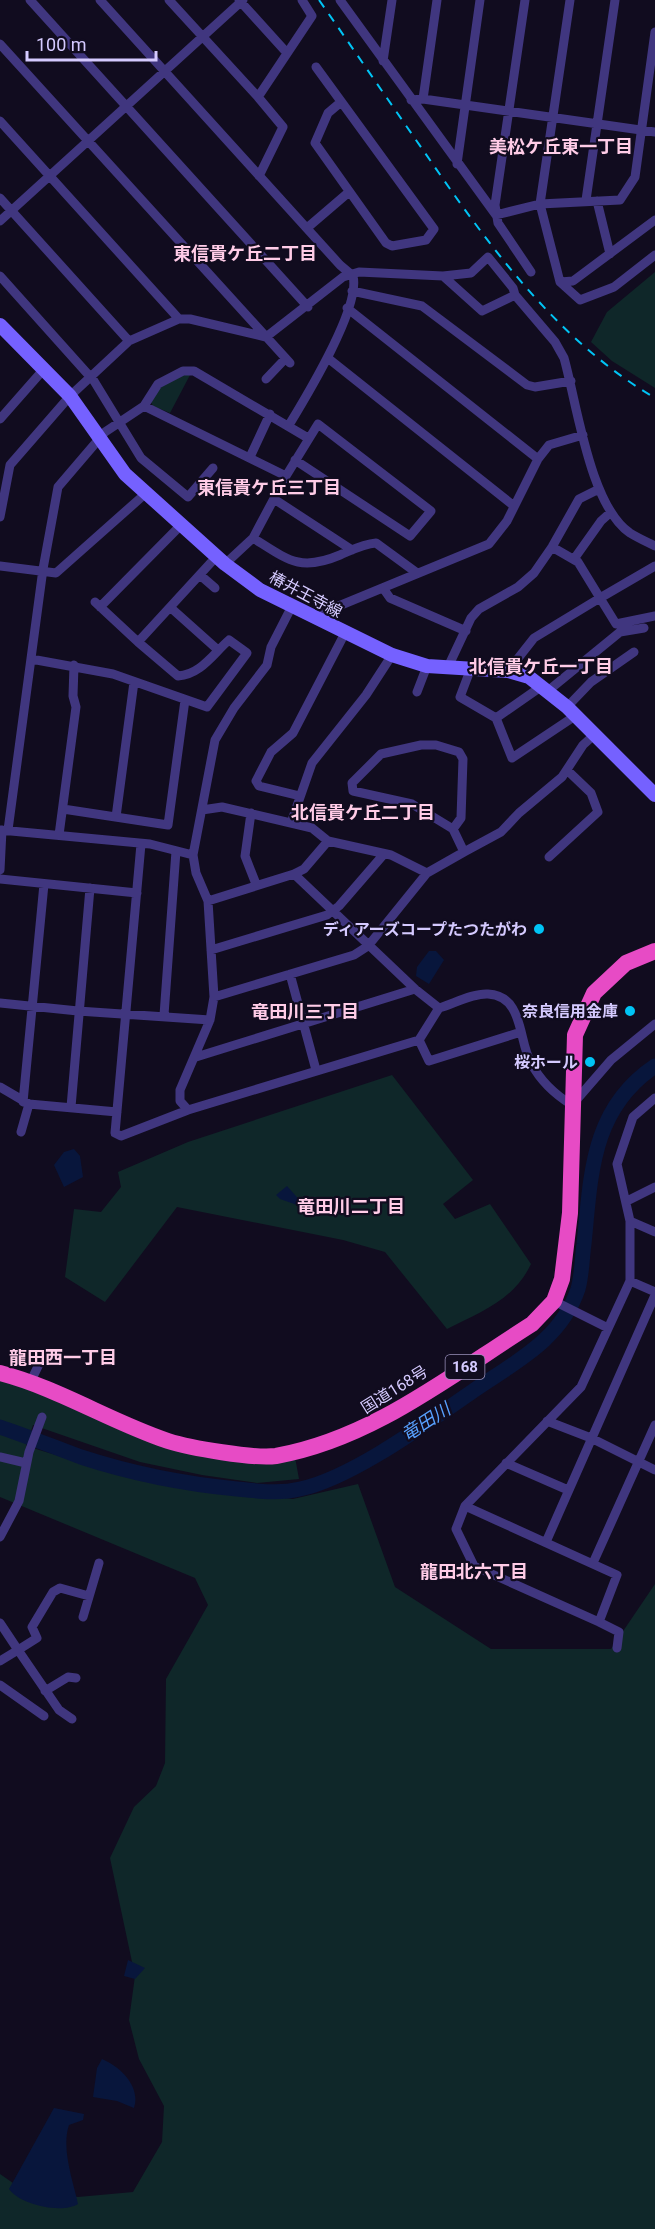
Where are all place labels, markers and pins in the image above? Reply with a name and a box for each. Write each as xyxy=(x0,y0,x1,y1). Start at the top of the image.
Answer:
place label: ディアーズコープたつたがわ xyxy=(323,920,527,939)
marker: ディアーズコープたつたがわ xyxy=(532,922,546,936)
place label: 奈良信用金庫 xyxy=(522,1002,618,1021)
marker: 奈良信用金庫 xyxy=(623,1004,637,1018)
place label: 桜ホール xyxy=(514,1053,578,1072)
marker: 桜ホール xyxy=(583,1055,597,1069)

